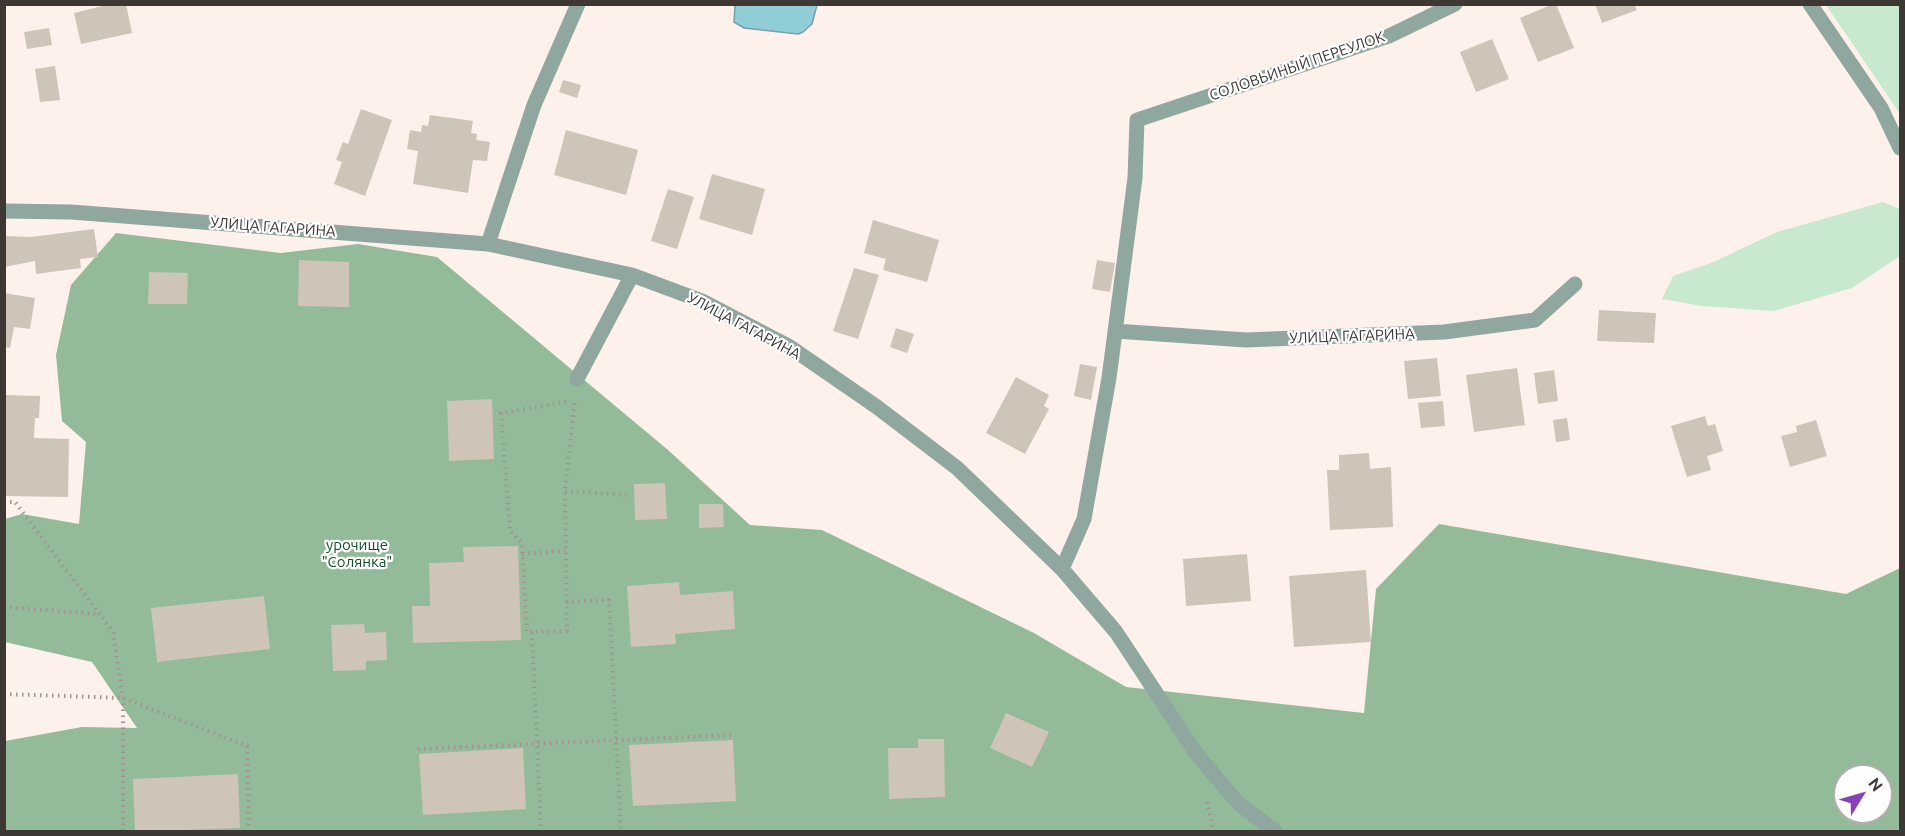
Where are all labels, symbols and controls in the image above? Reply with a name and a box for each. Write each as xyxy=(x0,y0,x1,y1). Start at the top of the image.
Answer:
street label: СОЛОВЬИНЫЙ ПЕРЕУЛОК xyxy=(1207,28,1387,104)
street label: УЛИЦА ГАГАРИНА xyxy=(210,214,336,240)
street label: УЛИЦА ГАГАРИНА xyxy=(684,289,804,363)
street label: УЛИЦА ГАГАРИНА xyxy=(1289,325,1415,347)
park label: урочище "Солянка" xyxy=(322,536,392,571)
north arrow xyxy=(1833,764,1893,824)
text: N xyxy=(1865,774,1887,795)

